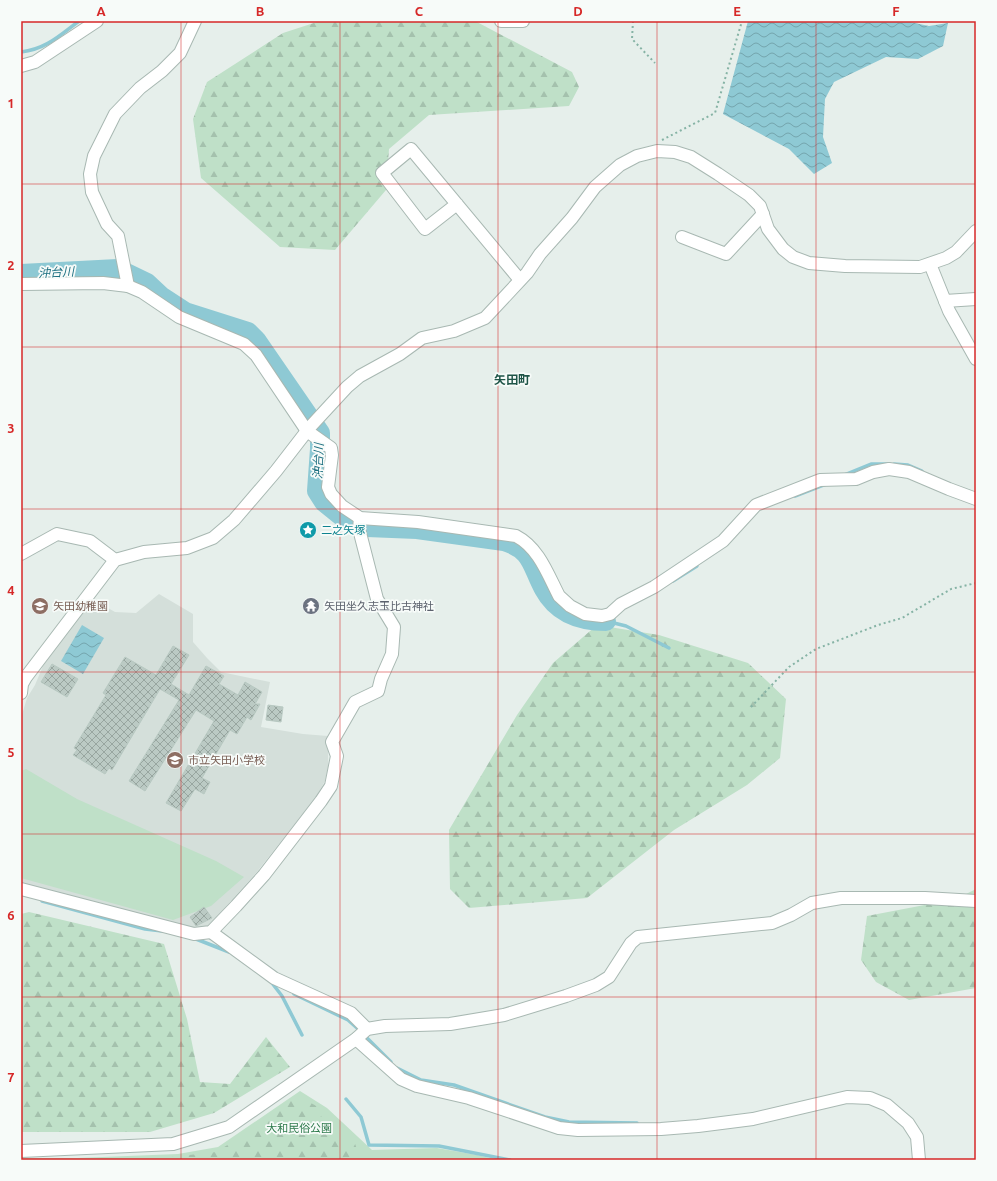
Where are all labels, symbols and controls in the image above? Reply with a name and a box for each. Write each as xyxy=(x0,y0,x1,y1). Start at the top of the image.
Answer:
text: A xyxy=(96,4,106,18)
text: B xyxy=(256,4,265,18)
text: C xyxy=(415,4,424,18)
text: D xyxy=(573,4,583,18)
text: E xyxy=(733,4,741,18)
text: F xyxy=(892,4,900,18)
text: 1 xyxy=(7,96,15,110)
text: 2 xyxy=(7,258,15,272)
water label: 沖台川 xyxy=(38,264,76,279)
district label: 矢田町 xyxy=(494,373,530,386)
text: 3 xyxy=(7,421,15,435)
water label: 沖台川 xyxy=(311,441,325,479)
place icon: 二之矢塚 xyxy=(298,520,318,540)
place label: 二之矢塚 xyxy=(321,524,365,536)
text: 4 xyxy=(7,583,15,597)
school or university icon: 矢田幼稚園 xyxy=(30,596,50,616)
temple icon: 矢田坐久志玉比古神社 xyxy=(301,596,321,616)
place label: 矢田幼稚園 xyxy=(53,600,108,612)
place label: 矢田坐久志玉比古神社 xyxy=(324,600,434,612)
text: 5 xyxy=(7,745,15,759)
school or university icon: 市立矢田小学校 xyxy=(165,750,185,770)
place label: 市立矢田小学校 xyxy=(188,754,265,766)
text: 6 xyxy=(7,908,15,922)
text: 7 xyxy=(7,1070,15,1084)
park label: 大和民俗公園 xyxy=(266,1122,332,1134)

